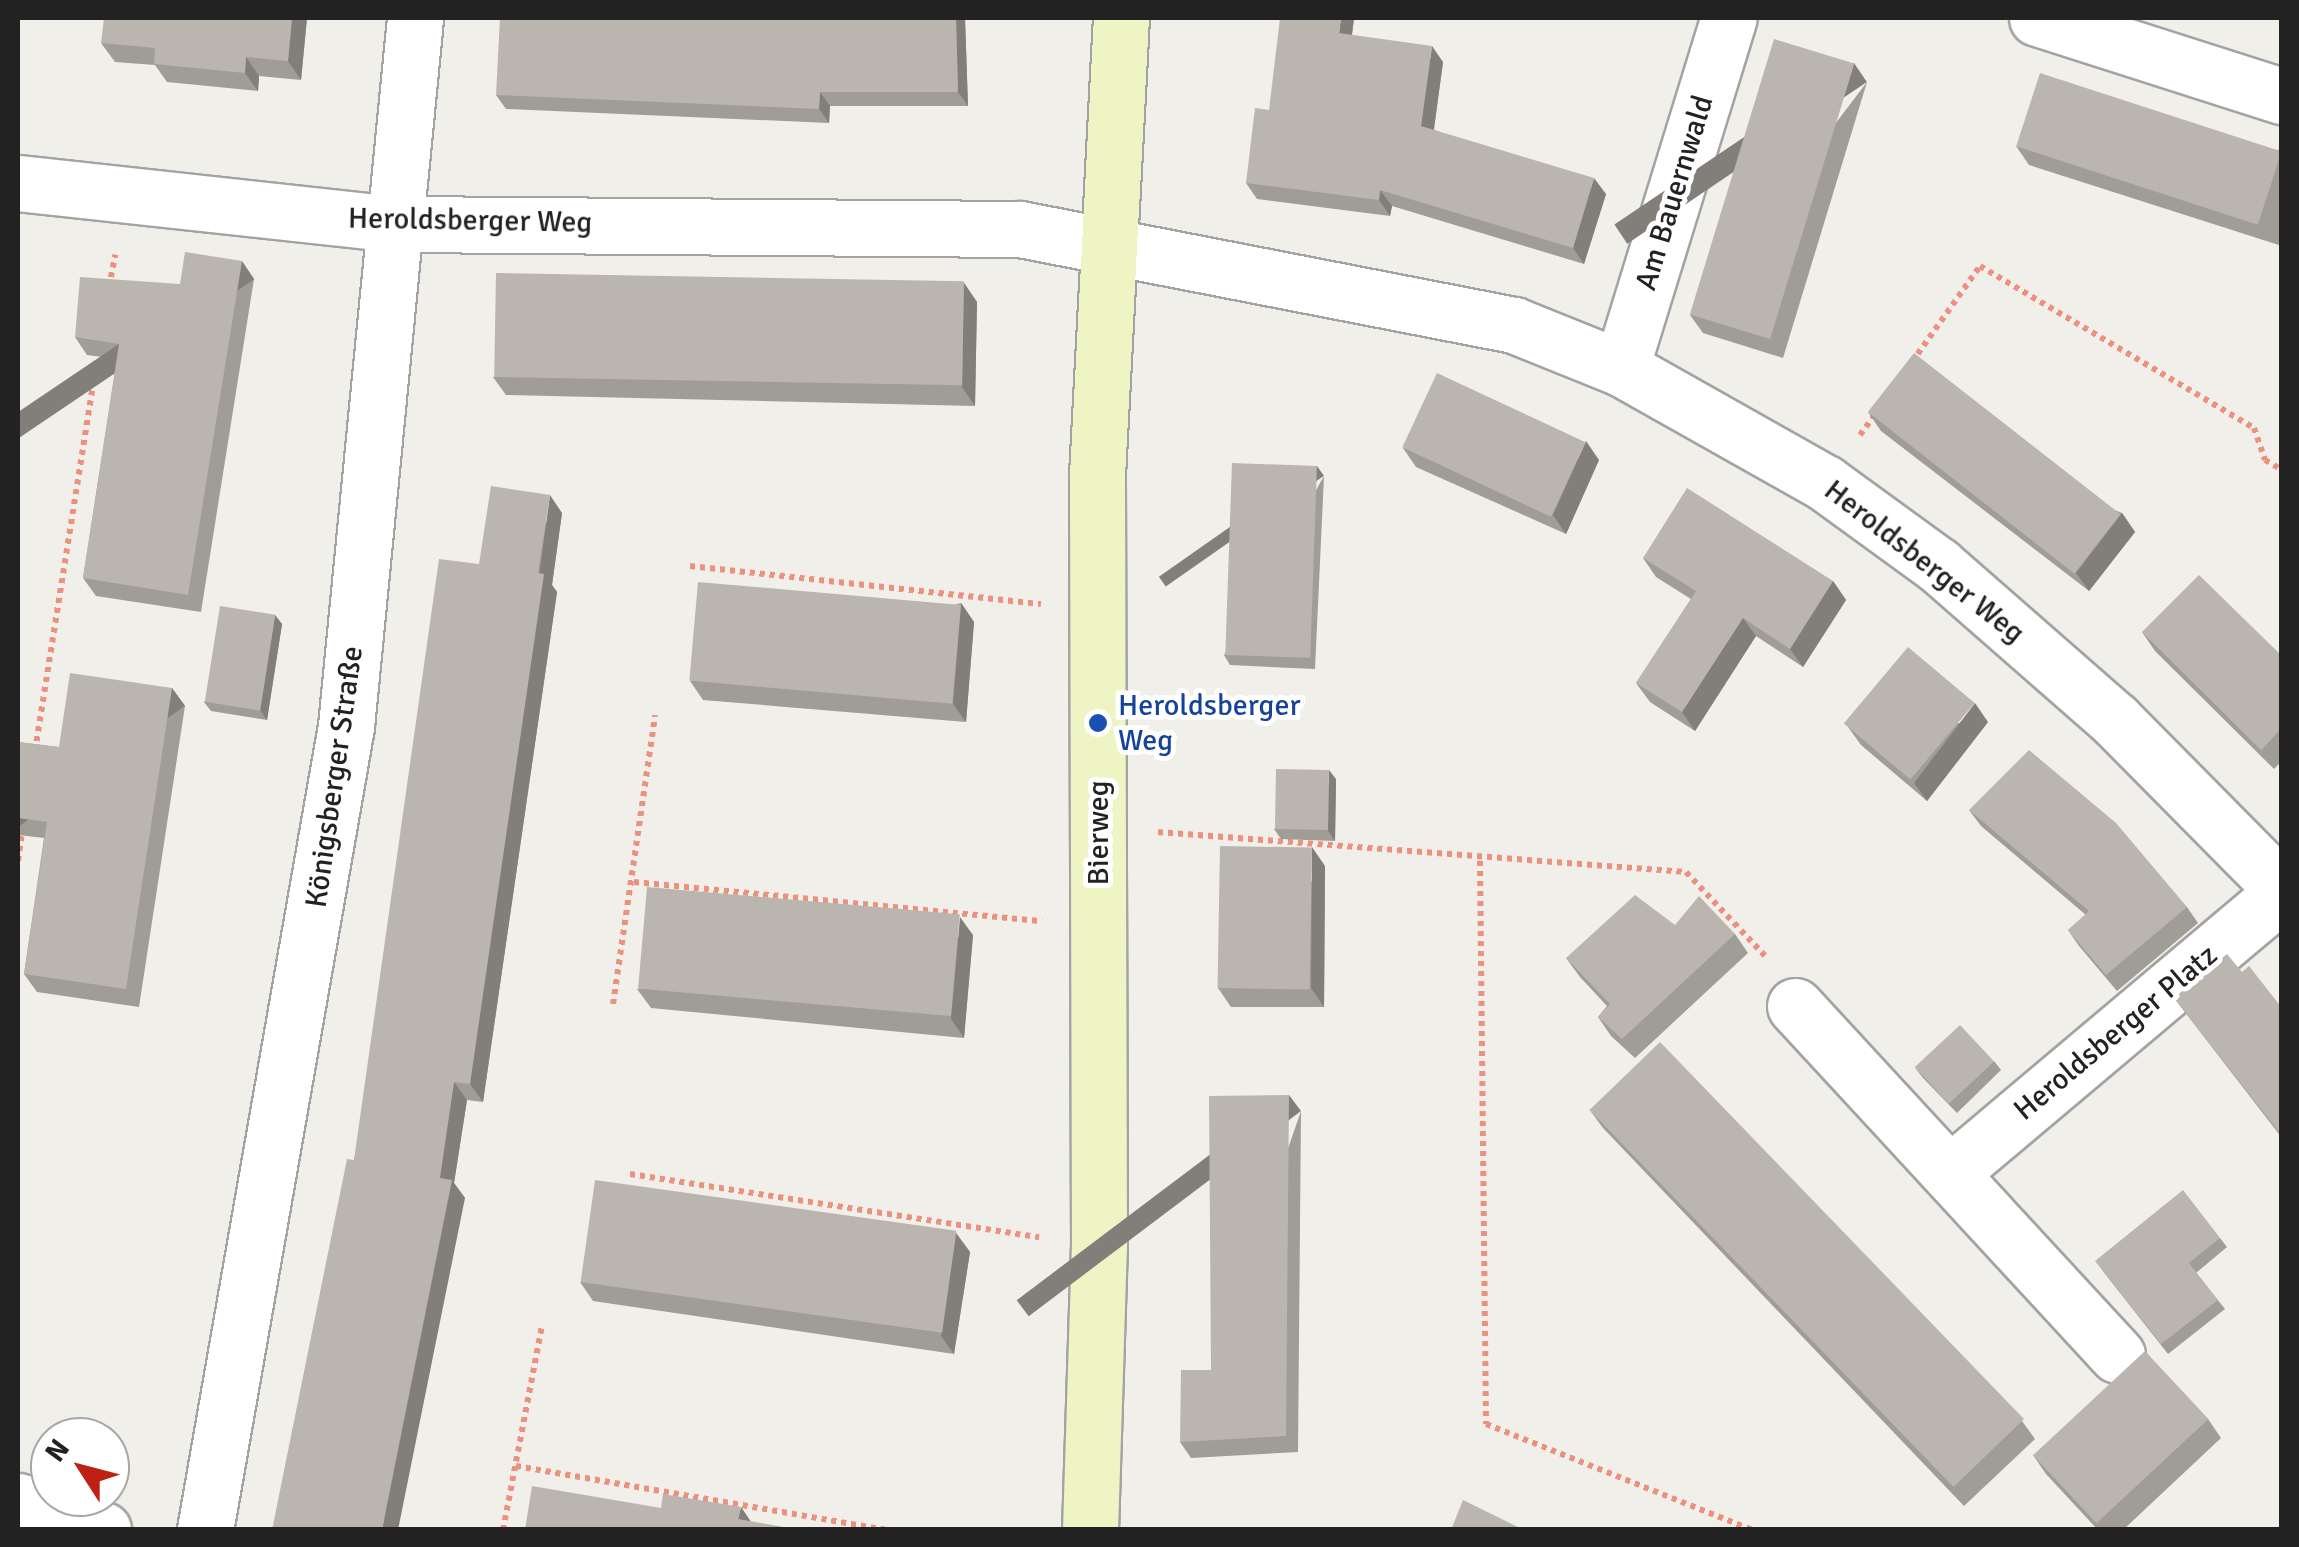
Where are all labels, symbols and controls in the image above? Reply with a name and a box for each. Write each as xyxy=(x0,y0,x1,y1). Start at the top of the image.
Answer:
street label: Am Bauernwald xyxy=(1628,91,1722,295)
street label: Heroldsberger Weg xyxy=(348,201,592,241)
street label: Heroldsberger Weg xyxy=(1817,473,2031,651)
street label: Königsberger Straße xyxy=(299,644,371,910)
place label: Heroldsberger Weg xyxy=(1118,688,1300,758)
marker: Heroldsberger Weg xyxy=(1087,712,1109,734)
street label: Bierweg xyxy=(1081,780,1117,886)
street label: Heroldsberger Platz xyxy=(2007,938,2225,1128)
north arrow xyxy=(30,1417,130,1517)
text: N xyxy=(38,1433,77,1468)

